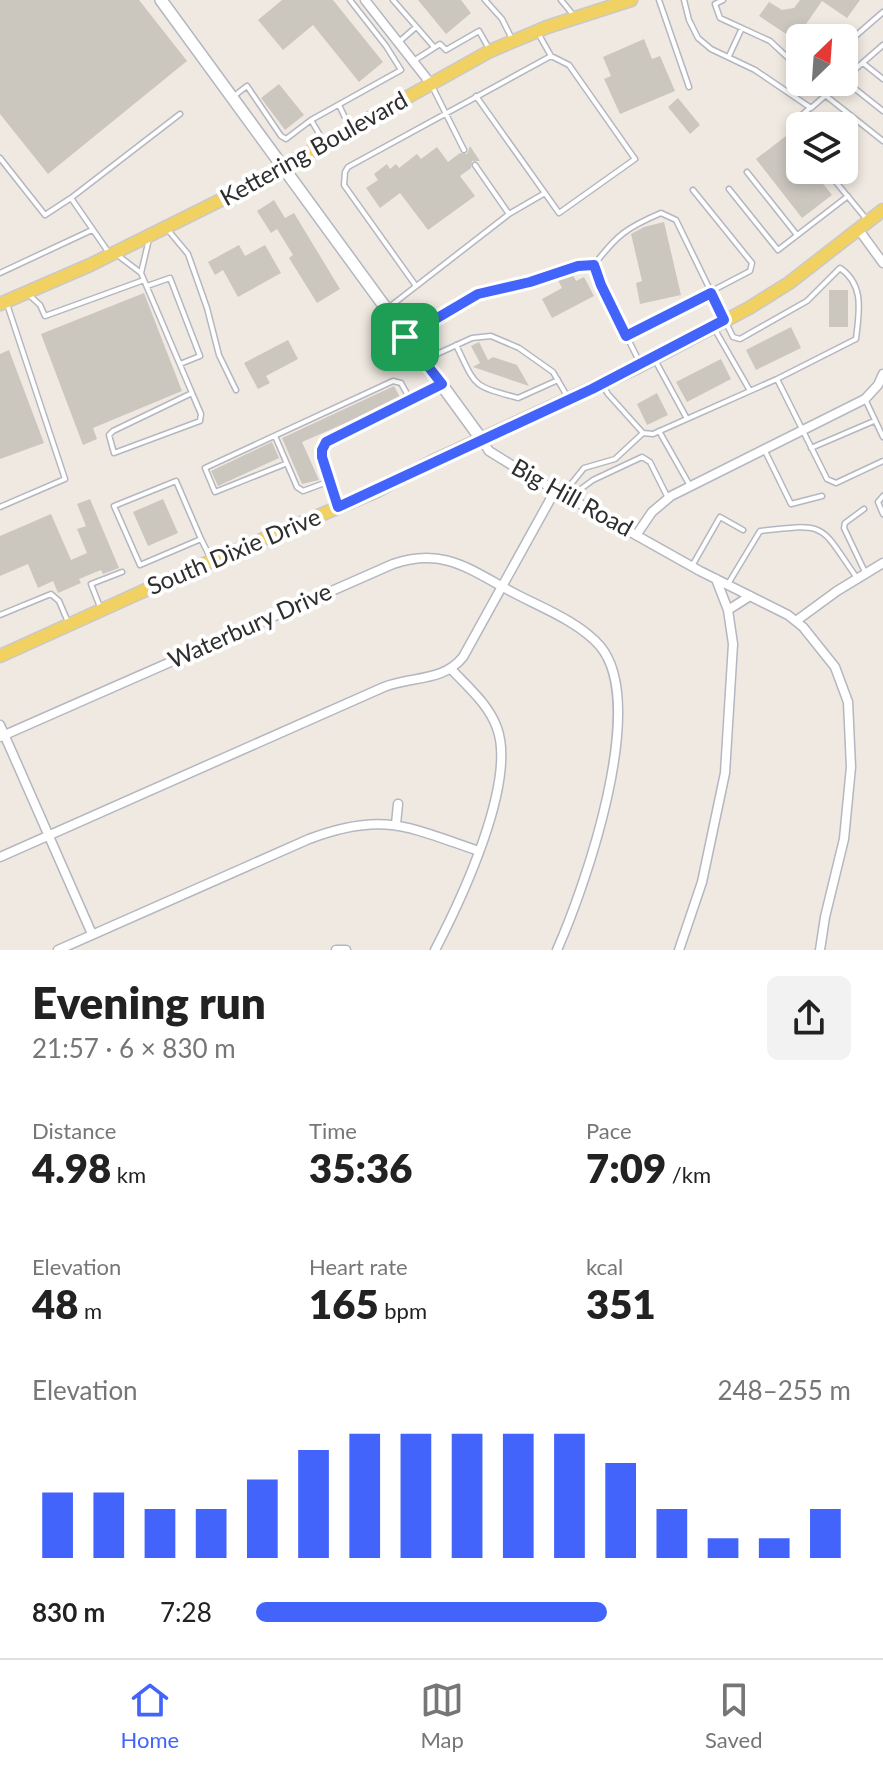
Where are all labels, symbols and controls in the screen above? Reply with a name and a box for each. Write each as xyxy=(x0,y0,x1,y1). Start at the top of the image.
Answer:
north arrow xyxy=(786,24,858,96)
map controls xyxy=(786,24,858,184)
street label: Kettering Boulevard xyxy=(215,84,412,211)
button: layers xyxy=(786,112,858,184)
pin xyxy=(371,303,439,371)
icon: arrive xyxy=(383,315,427,359)
street label: Big Hill Road xyxy=(507,451,638,542)
street label: South Dixie Drive xyxy=(142,501,324,600)
street label: Waterbury Drive xyxy=(163,576,336,674)
text: Evening run xyxy=(32,976,266,1028)
button: share xyxy=(767,976,851,1060)
text: 21:57 · 6 × 830 m xyxy=(32,1032,236,1064)
text: Distance xyxy=(32,1117,116,1144)
text: Time xyxy=(309,1117,357,1144)
text: Pace xyxy=(586,1117,632,1144)
text: 4.98 xyxy=(32,1144,111,1192)
text: 35:36 xyxy=(309,1144,412,1192)
text: 7:09 xyxy=(586,1144,666,1192)
text: km xyxy=(111,1161,146,1188)
text: /km xyxy=(666,1161,711,1188)
text: Elevation xyxy=(32,1253,121,1280)
text: Heart rate xyxy=(309,1253,408,1280)
text: kcal xyxy=(586,1253,623,1280)
text: 48 xyxy=(32,1280,78,1328)
text: 165 xyxy=(309,1280,379,1328)
text: 351 xyxy=(586,1280,656,1328)
text: m xyxy=(78,1297,102,1324)
text: bpm xyxy=(379,1297,427,1324)
text: Elevation xyxy=(32,1374,138,1406)
text: 248–255 m xyxy=(717,1374,851,1406)
text: 830 m xyxy=(32,1596,105,1628)
text: 7:28 xyxy=(160,1596,212,1628)
tab: Home xyxy=(120,1678,179,1753)
tab: Map xyxy=(420,1678,464,1753)
tab: Saved xyxy=(705,1678,762,1753)

